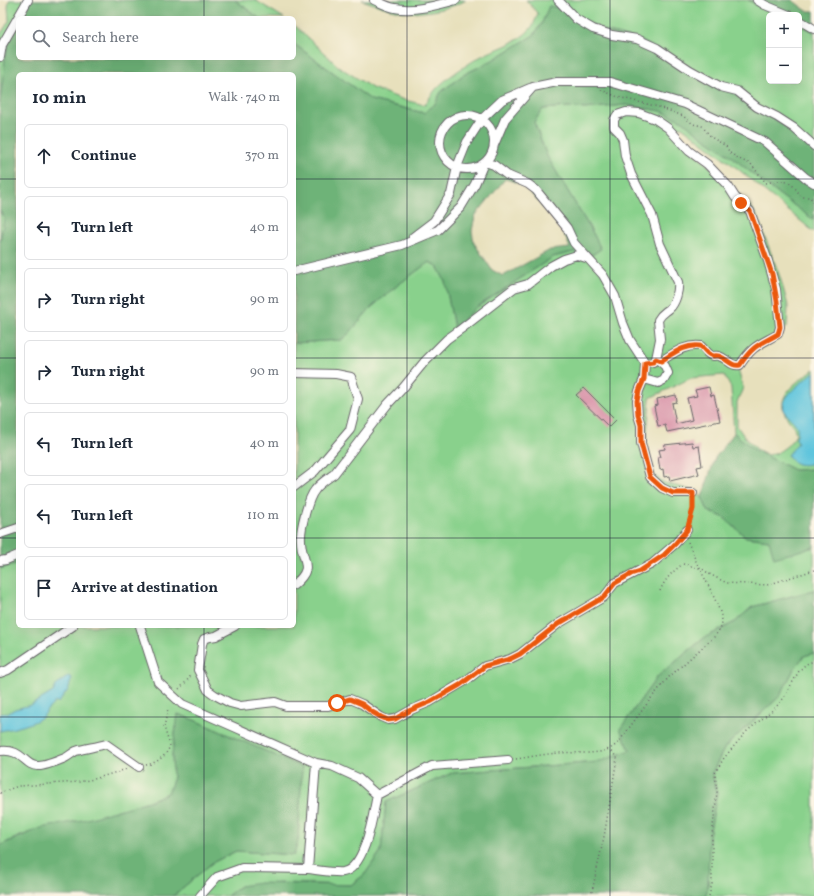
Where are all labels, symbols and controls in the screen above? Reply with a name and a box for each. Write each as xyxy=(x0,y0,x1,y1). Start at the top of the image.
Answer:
map controls xyxy=(766,12,802,84)
button: + xyxy=(766,12,802,48)
search box xyxy=(16,16,296,60)
icon: search xyxy=(30,27,52,49)
text: Search here xyxy=(62,28,139,49)
button: − xyxy=(766,48,802,84)
text: 10 min xyxy=(32,87,86,110)
text: Walk · 740 m xyxy=(208,89,280,107)
icon: ahead xyxy=(33,145,55,167)
text: Continue xyxy=(71,146,136,167)
text: 370 m xyxy=(245,147,279,165)
route end xyxy=(732,194,750,212)
icon: left xyxy=(33,217,55,239)
text: Turn left xyxy=(71,218,133,239)
text: 40 m xyxy=(250,219,279,237)
icon: right xyxy=(33,289,55,311)
text: Turn right xyxy=(71,290,145,311)
text: 90 m xyxy=(250,291,279,309)
icon: right xyxy=(33,361,55,383)
text: Turn right xyxy=(71,362,145,383)
text: 90 m xyxy=(250,363,279,381)
icon: left xyxy=(33,433,55,455)
text: Turn left xyxy=(71,434,133,455)
text: 40 m xyxy=(250,435,279,453)
icon: left xyxy=(33,505,55,527)
text: Turn left xyxy=(71,506,133,527)
text: 110 m xyxy=(247,507,279,525)
icon: arrive xyxy=(33,577,55,599)
text: Arrive at destination xyxy=(71,578,218,599)
route start xyxy=(328,694,346,712)

